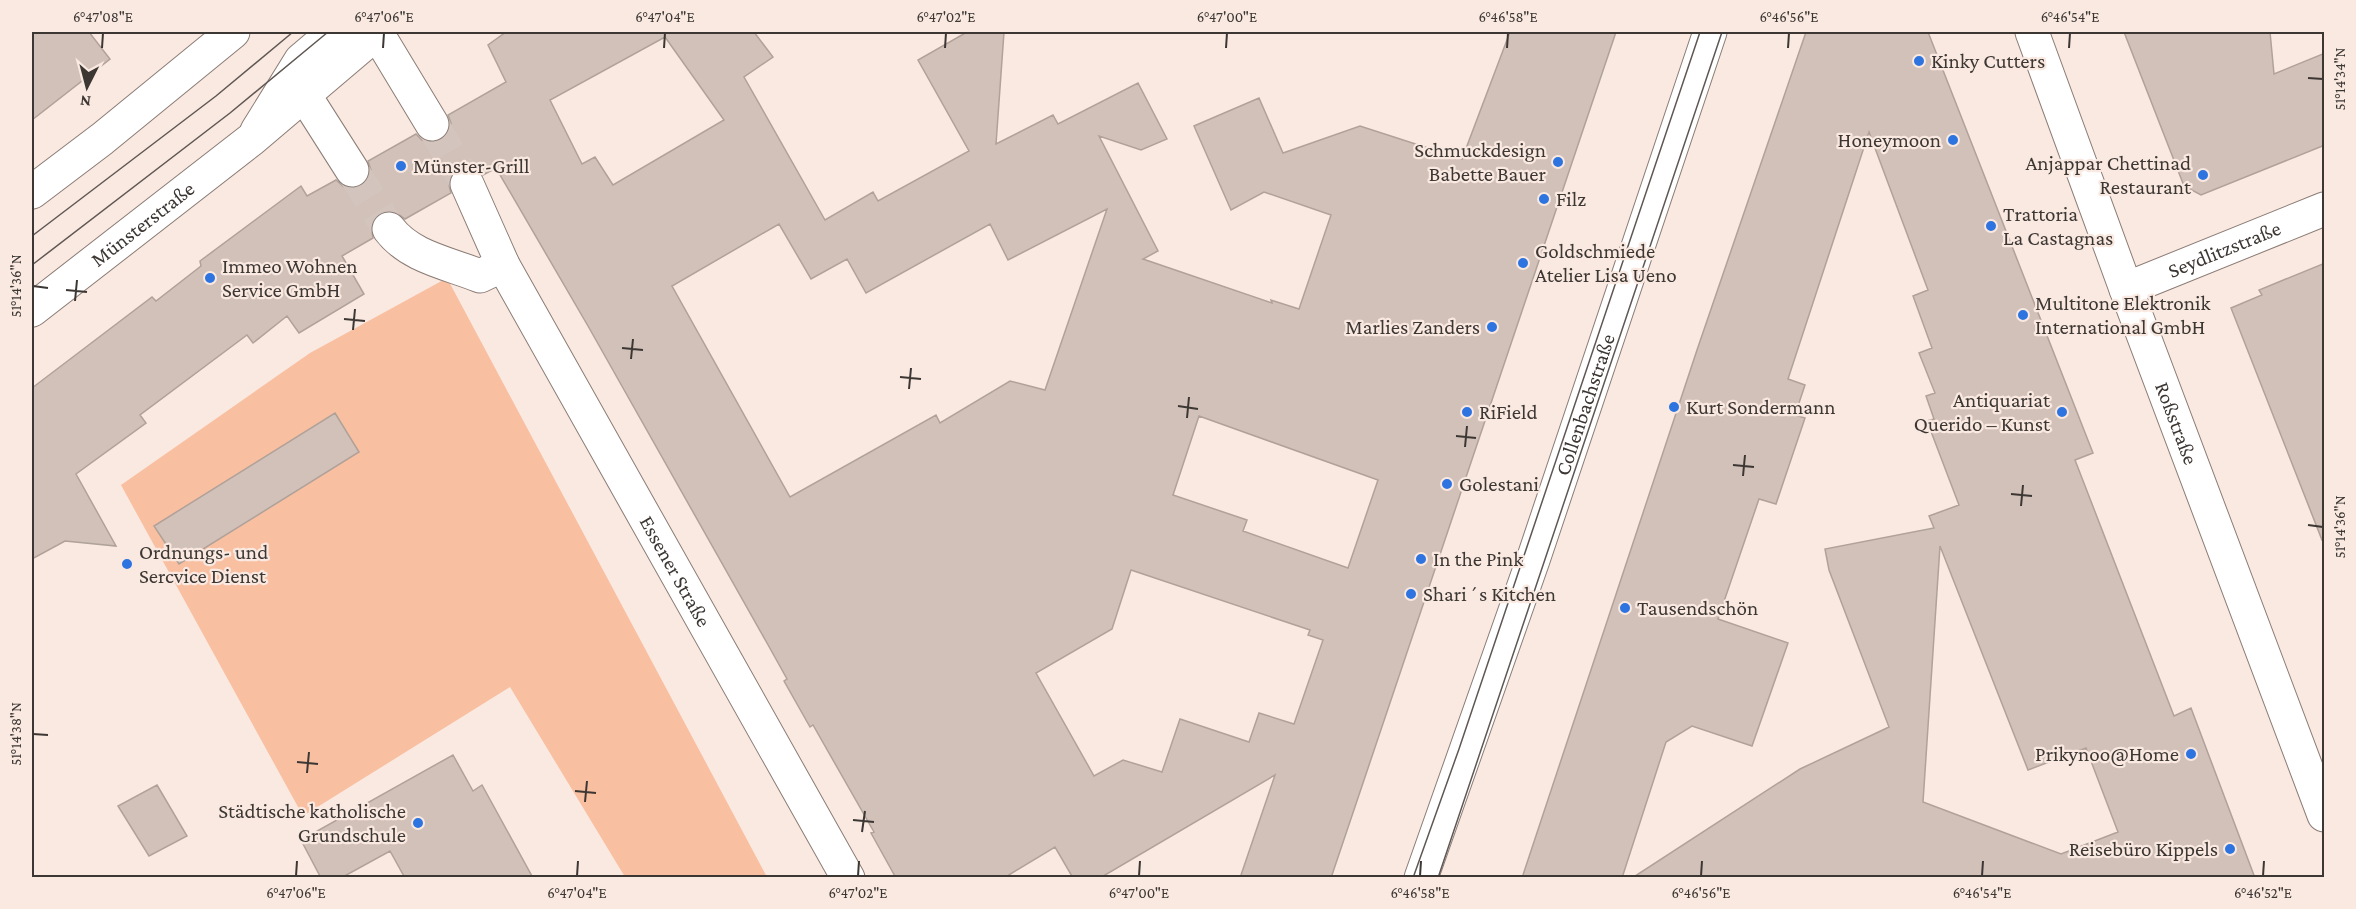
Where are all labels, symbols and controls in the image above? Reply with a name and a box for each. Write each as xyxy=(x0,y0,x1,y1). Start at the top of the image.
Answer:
text: 6°47'08"E xyxy=(73,9,133,25)
text: 6°47'06"E xyxy=(354,9,414,25)
text: 6°47'04"E xyxy=(635,9,695,25)
text: 6°47'02"E xyxy=(917,9,975,25)
text: 6°47'00"E xyxy=(1197,9,1257,25)
text: 6°46'58"E xyxy=(1478,9,1538,25)
text: 6°46'56"E xyxy=(1760,9,1818,25)
text: 6°46'54"E xyxy=(2041,9,2099,25)
text: 51°14'34"N xyxy=(2332,47,2348,110)
place label: Kinky Cutters xyxy=(1931,49,2045,73)
marker: Kinky Cutters xyxy=(1912,54,1926,68)
north arrow xyxy=(57,57,117,117)
text: N xyxy=(79,92,92,110)
place label: Honeymoon xyxy=(1838,128,1941,152)
marker: Honeymoon xyxy=(1946,133,1960,147)
place label: Schmuckdesign Babette Bauer xyxy=(1414,138,1547,186)
place label: Anjappar Chettinad Restaurant xyxy=(2025,151,2192,199)
place label: Münster-Grill xyxy=(413,154,530,178)
marker: Schmuckdesign Babette Bauer xyxy=(1551,155,1565,169)
marker: Münster-Grill xyxy=(394,159,408,173)
marker: Anjappar Chettinad Restaurant xyxy=(2196,168,2210,182)
street label: Münsterstraße xyxy=(86,176,199,272)
place label: Filz xyxy=(1556,187,1586,211)
marker: Filz xyxy=(1537,192,1551,206)
place label: Trattoria La Castagnas xyxy=(2003,202,2113,250)
street label: Seydlitzstraße xyxy=(2164,216,2284,283)
marker: Trattoria La Castagnas xyxy=(1984,219,1998,233)
place label: Goldschmiede Atelier Lisa Ueno xyxy=(1535,239,1677,287)
text: 51°14'36"N xyxy=(8,254,24,318)
place label: Immeo Wohnen Service GmbH xyxy=(222,254,358,302)
marker: Goldschmiede Atelier Lisa Ueno xyxy=(1516,256,1530,270)
marker: Immeo Wohnen Service GmbH xyxy=(203,271,217,285)
place label: Multitone Elektronik International GmbH xyxy=(2035,291,2211,339)
marker: Multitone Elektronik International GmbH xyxy=(2016,308,2030,322)
place label: Marlies Zanders xyxy=(1345,315,1480,339)
marker: Marlies Zanders xyxy=(1485,320,1499,334)
street label: Collenbachstraße xyxy=(1550,331,1620,478)
street label: Roßstraße xyxy=(2150,378,2203,468)
place label: Antiquariat Querido – Kunst xyxy=(1914,388,2051,436)
place label: Kurt Sondermann xyxy=(1686,395,1836,419)
place label: RiField xyxy=(1479,400,1538,424)
marker: Kurt Sondermann xyxy=(1667,400,1681,414)
marker: RiField xyxy=(1460,405,1474,419)
marker: Antiquariat Querido – Kunst xyxy=(2055,405,2069,419)
place label: Golestani xyxy=(1459,472,1540,496)
marker: Golestani xyxy=(1440,477,1454,491)
text: 51°14'36"N xyxy=(2332,495,2348,559)
street label: Essener Straße xyxy=(635,511,716,631)
place label: Ordnungs- und Sercvice Dienst xyxy=(139,540,268,588)
place label: In the Pink xyxy=(1433,547,1523,571)
marker: In the Pink xyxy=(1414,552,1428,566)
marker: Ordnungs- und Sercvice Dienst xyxy=(120,557,134,571)
place label: Shari´s Kitchen xyxy=(1423,582,1556,606)
marker: Shari´s Kitchen xyxy=(1404,587,1418,601)
place label: Tausendschön xyxy=(1637,596,1758,620)
marker: Tausendschön xyxy=(1618,601,1632,615)
text: 51°14'38"N xyxy=(8,702,24,766)
place label: Prikynoo@Home xyxy=(2035,742,2179,766)
marker: Prikynoo@Home xyxy=(2184,747,2198,761)
place label: Städtische katholische Grundschule xyxy=(218,799,406,847)
marker: Städtische katholische Grundschule xyxy=(411,816,425,830)
place label: Reisebüro Kippels xyxy=(2069,837,2218,861)
marker: Reisebüro Kippels xyxy=(2223,842,2237,856)
text: 6°47'06"E xyxy=(266,885,326,901)
text: 6°47'04"E xyxy=(547,885,607,901)
text: 6°47'02"E xyxy=(829,885,887,901)
text: 6°47'00"E xyxy=(1109,885,1169,901)
text: 6°46'58"E xyxy=(1390,885,1450,901)
text: 6°46'56"E xyxy=(1672,885,1730,901)
text: 6°46'54"E xyxy=(1953,885,2011,901)
text: 6°46'52"E xyxy=(2234,885,2292,901)

